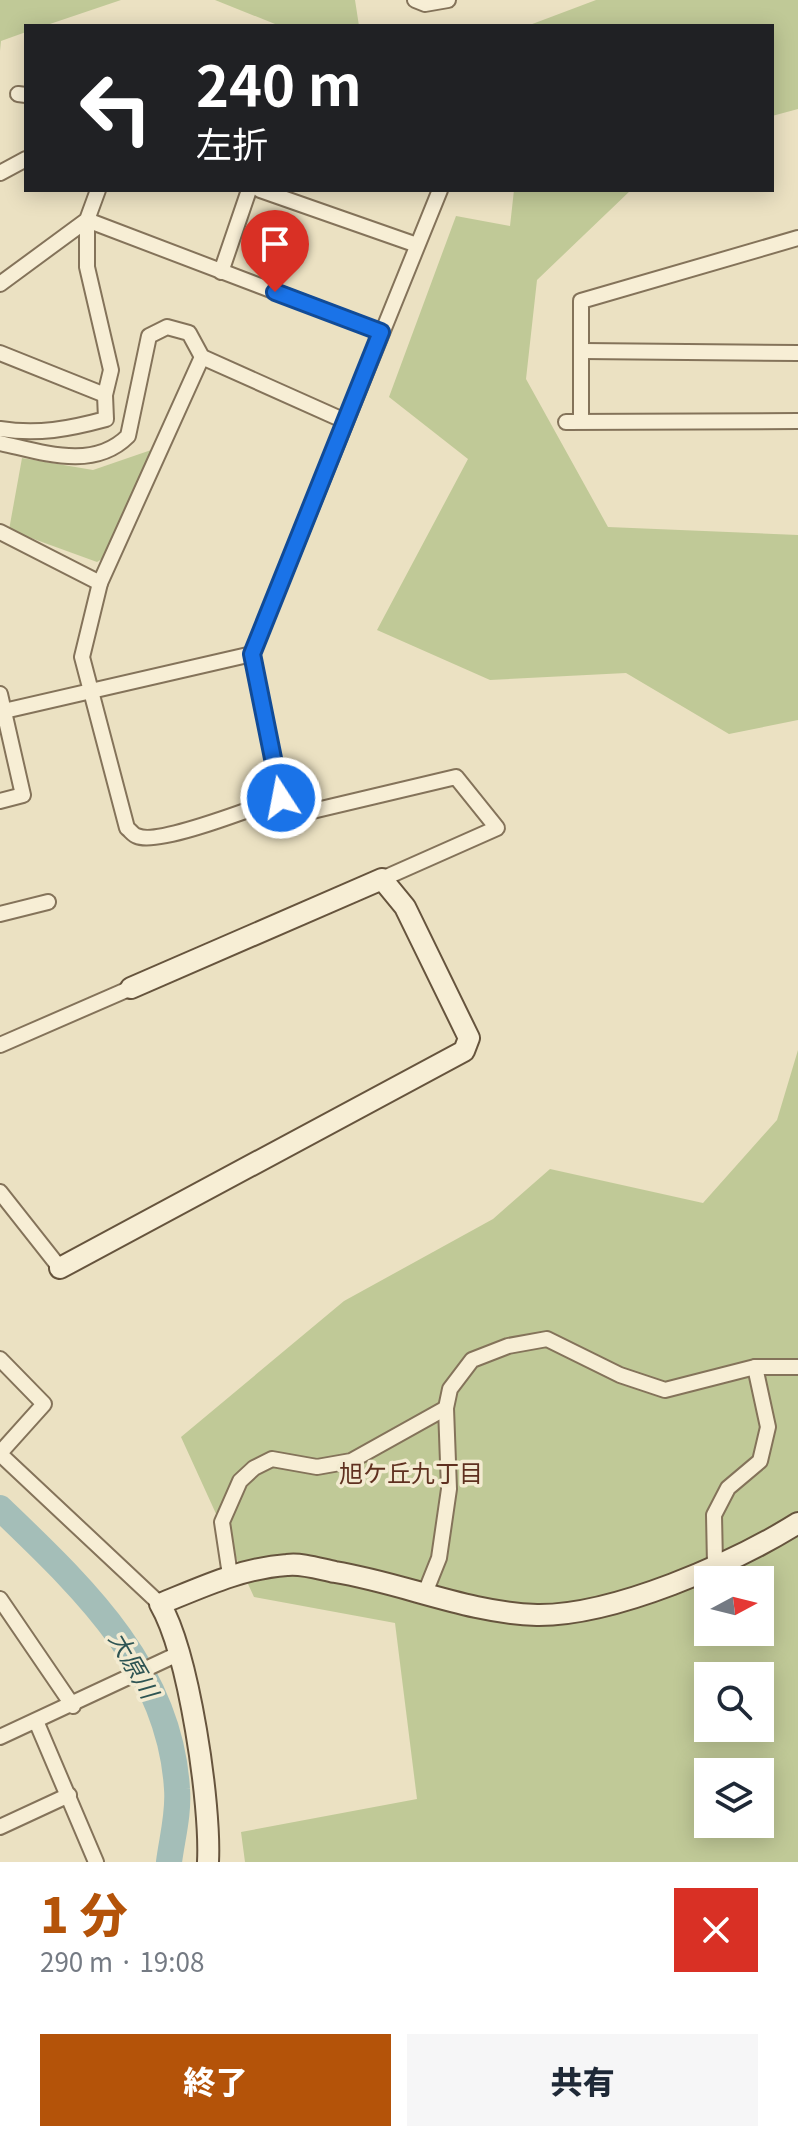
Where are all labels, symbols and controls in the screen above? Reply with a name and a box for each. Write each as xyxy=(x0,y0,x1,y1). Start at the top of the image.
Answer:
text: 240 m xyxy=(196,41,362,122)
icon: left xyxy=(64,56,168,160)
text: 左折 xyxy=(196,116,268,168)
pin xyxy=(241,210,309,292)
icon: arrive xyxy=(253,222,297,266)
position arrow xyxy=(239,756,323,840)
district label: 旭ケ丘九丁目 xyxy=(339,1454,483,1489)
north arrow xyxy=(694,1566,774,1646)
map controls xyxy=(694,1566,774,1838)
water label: 大原川 xyxy=(102,1624,170,1707)
button: search xyxy=(694,1662,774,1742)
button: layers xyxy=(694,1758,774,1838)
text: 1 分 xyxy=(40,1877,128,1947)
button: close xyxy=(674,1888,758,1972)
text: 290 m · 19:08 xyxy=(40,1942,204,1979)
button: 終了 xyxy=(40,2034,391,2126)
button: 共有 xyxy=(407,2034,758,2126)

